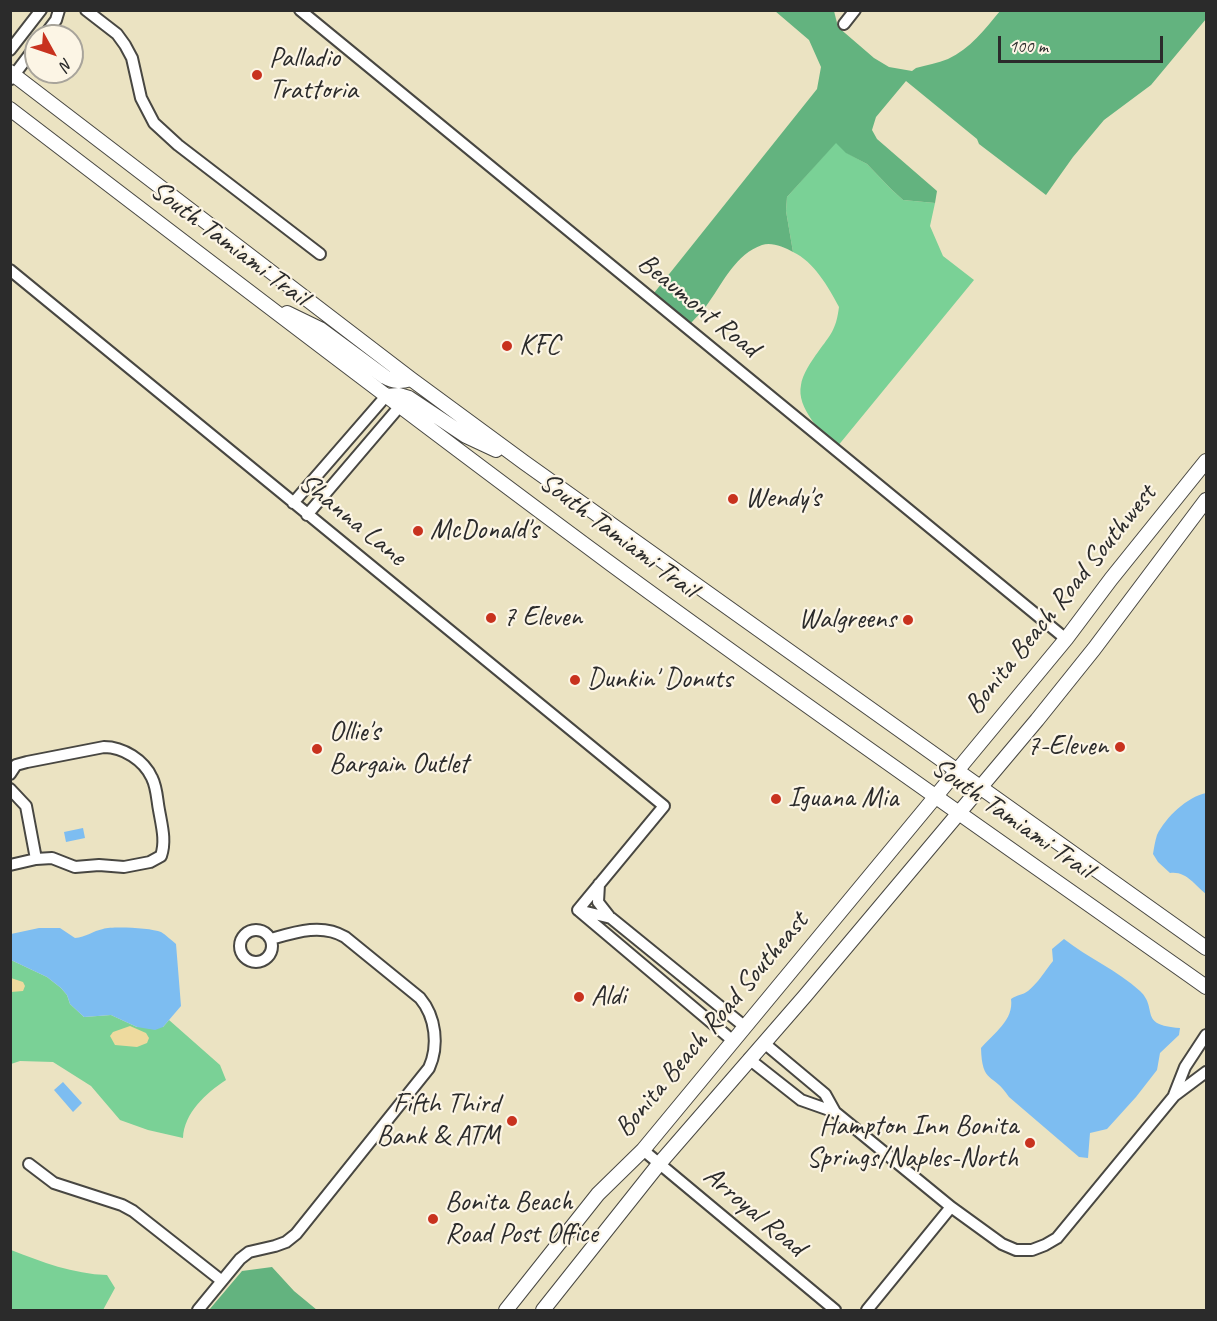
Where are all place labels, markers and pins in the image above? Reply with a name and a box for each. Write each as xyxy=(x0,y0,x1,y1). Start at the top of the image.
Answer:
place label: Palladio Trattoria xyxy=(269,42,358,108)
marker: Palladio Trattoria xyxy=(250,68,264,82)
place label: KFC xyxy=(519,329,560,363)
marker: KFC xyxy=(500,339,514,353)
place label: Wendy's xyxy=(745,482,821,516)
marker: Wendy's xyxy=(726,492,740,506)
place label: McDonald's xyxy=(430,514,539,548)
marker: McDonald's xyxy=(411,524,425,538)
place label: 7 Eleven xyxy=(503,601,582,635)
place label: Walgreens xyxy=(799,603,896,637)
marker: 7 Eleven xyxy=(484,611,498,625)
marker: Walgreens xyxy=(901,613,915,627)
place label: Dunkin' Donuts xyxy=(587,663,732,697)
marker: Dunkin' Donuts xyxy=(568,673,582,687)
place label: Ollie's Bargain Outlet xyxy=(329,716,468,782)
place label: 7-Eleven xyxy=(1027,730,1108,764)
marker: 7-Eleven xyxy=(1113,740,1127,754)
marker: Ollie's Bargain Outlet xyxy=(310,742,324,756)
place label: Iguana Mia xyxy=(788,782,898,816)
marker: Iguana Mia xyxy=(769,792,783,806)
place label: Aldi xyxy=(591,980,626,1014)
marker: Aldi xyxy=(572,990,586,1004)
place label: Fifth Third Bank & ATM xyxy=(377,1088,500,1154)
place label: Hampton Inn Bonita Springs/Naples-North xyxy=(806,1110,1018,1176)
marker: Fifth Third Bank & ATM xyxy=(505,1114,519,1128)
marker: Hampton Inn Bonita Springs/Naples-North xyxy=(1023,1136,1037,1150)
place label: Bonita Beach Road Post Office xyxy=(445,1186,598,1252)
marker: Bonita Beach Road Post Office xyxy=(426,1212,440,1226)

